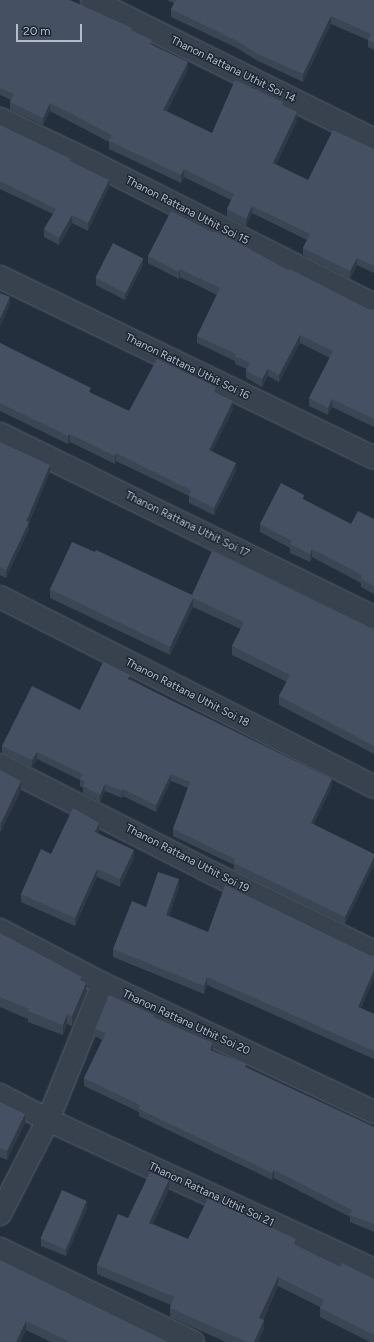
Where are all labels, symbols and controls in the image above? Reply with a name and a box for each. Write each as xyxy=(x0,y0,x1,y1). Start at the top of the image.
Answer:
scale bar xyxy=(18,16,84,42)
text: 20 m xyxy=(23,24,51,38)
street label: Thanon Rattana Uthit Soi 14 xyxy=(168,34,298,106)
street label: Thanon Rattana Uthit Soi 15 xyxy=(123,174,251,248)
street label: Thanon Rattana Uthit Soi 16 xyxy=(123,331,251,403)
street label: Thanon Rattana Uthit Soi 17 xyxy=(123,489,251,561)
street label: Thanon Rattana Uthit Soi 18 xyxy=(123,656,251,730)
street label: Thanon Rattana Uthit Soi 19 xyxy=(123,822,251,896)
street label: Thanon Rattana Uthit Soi 20 xyxy=(120,988,252,1058)
street label: Thanon Rattana Uthit Soi 21 xyxy=(146,1160,276,1230)

